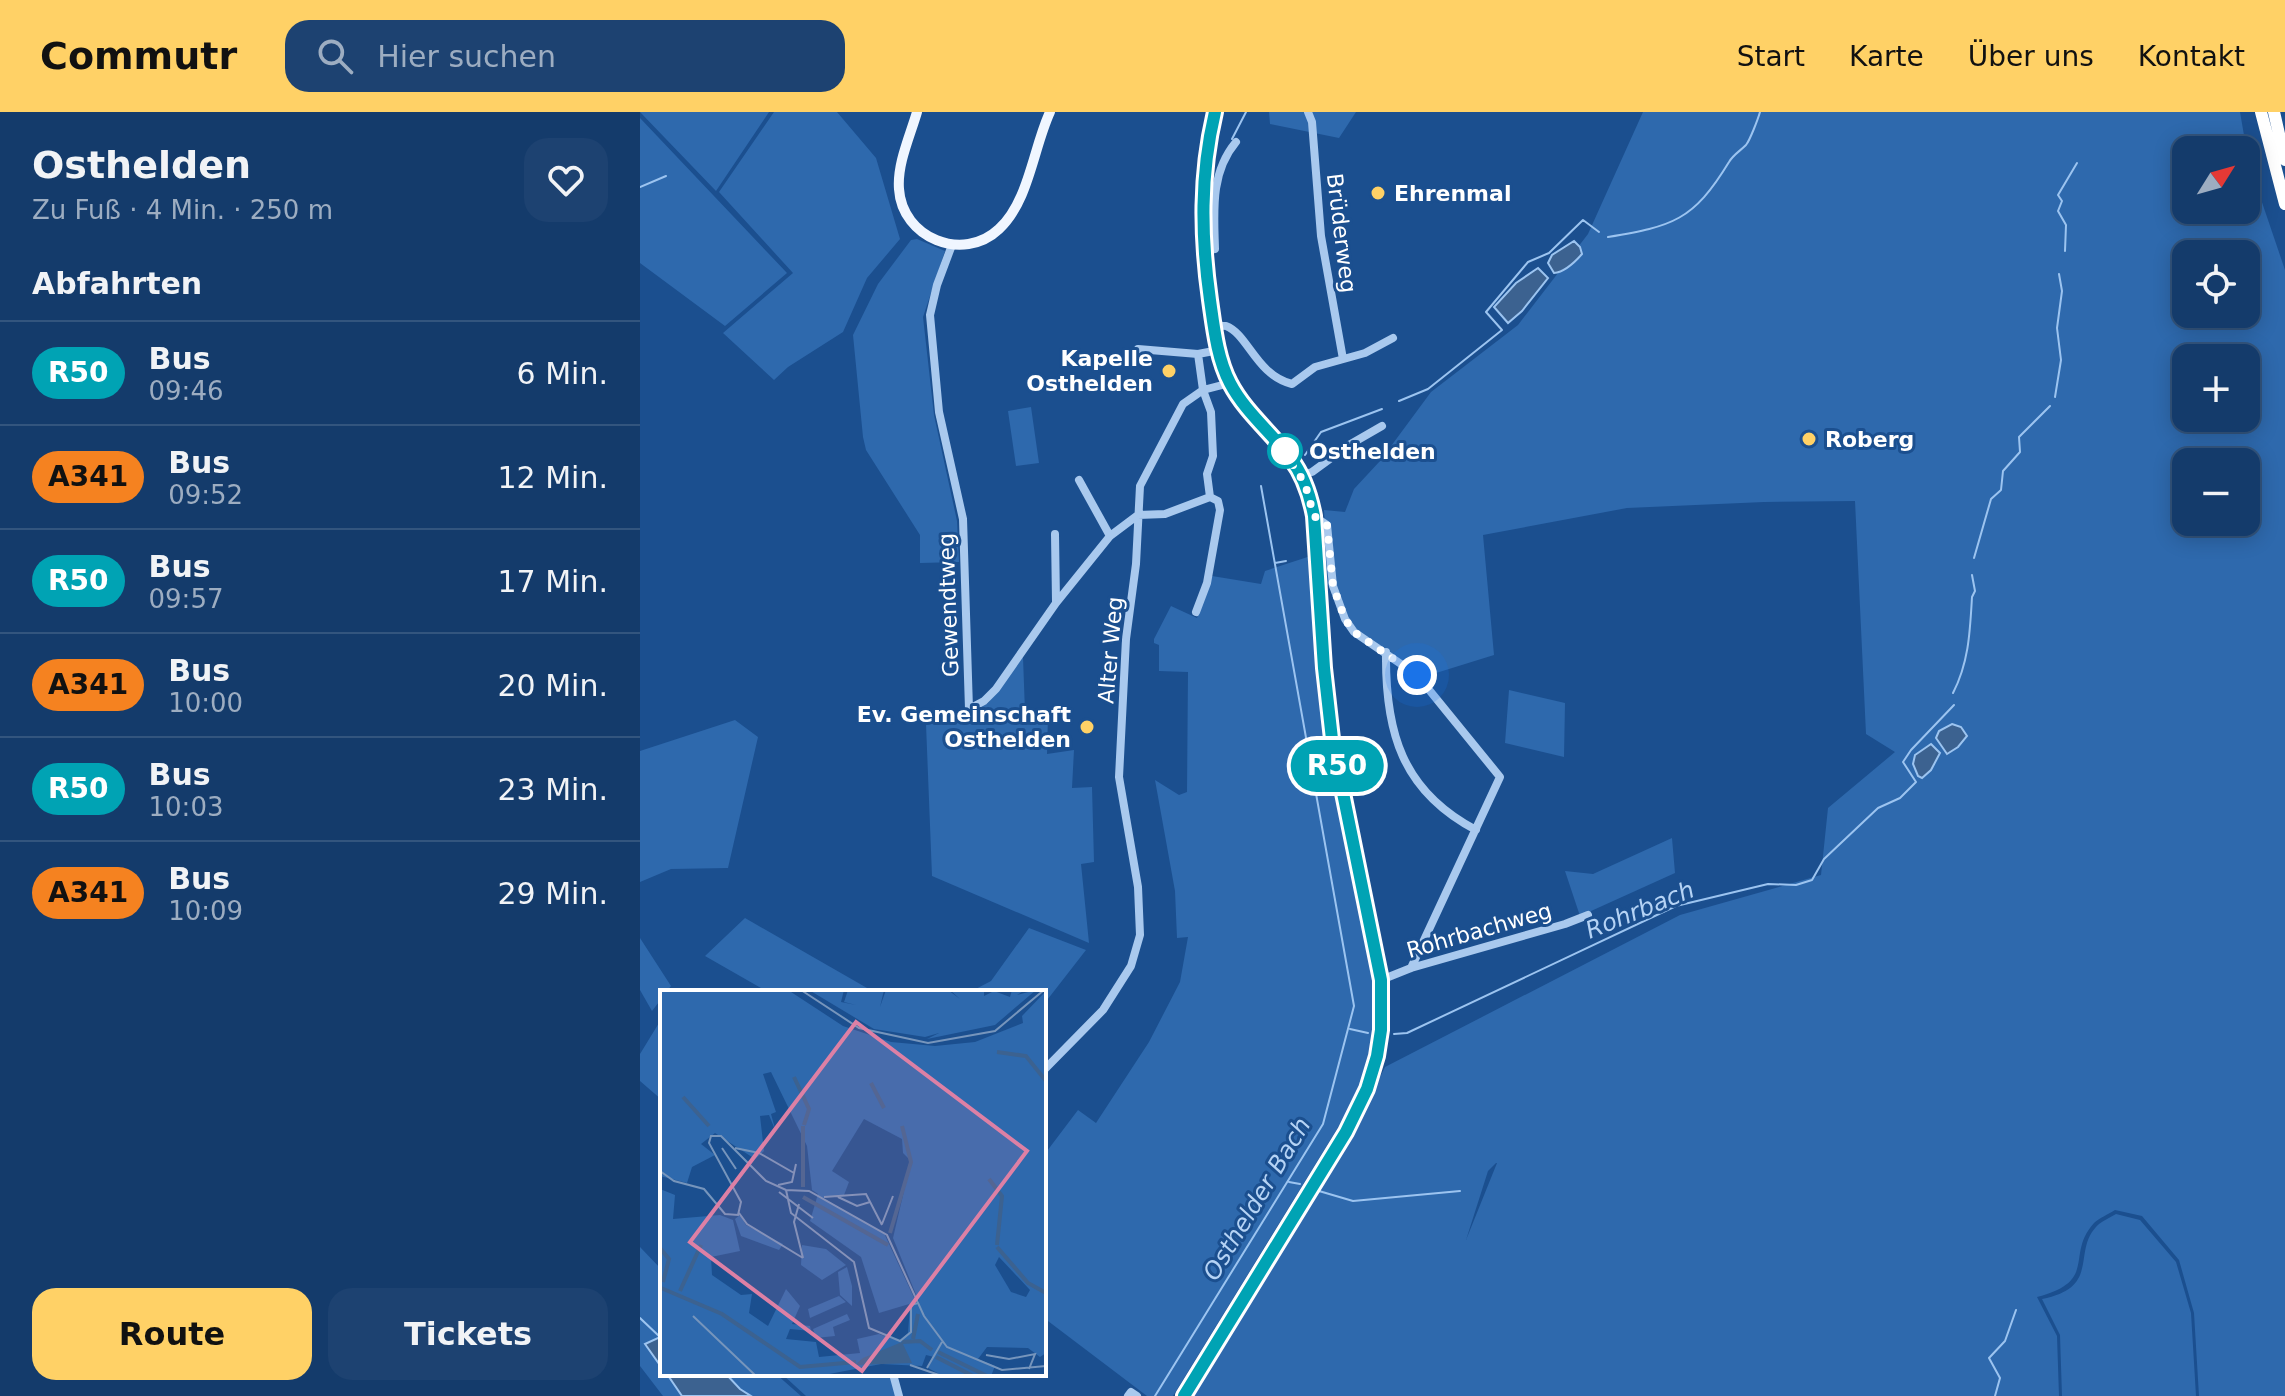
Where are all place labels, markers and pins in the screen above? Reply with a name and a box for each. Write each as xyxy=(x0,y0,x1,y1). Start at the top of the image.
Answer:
place label: Ehrenmal xyxy=(1394,181,1511,206)
marker: Ehrenmal xyxy=(1369,184,1387,202)
place label: Kapelle Osthelden xyxy=(1026,346,1153,396)
marker: Kapelle Osthelden xyxy=(1160,362,1178,380)
place label: Roberg xyxy=(1825,427,1914,452)
marker: Roberg xyxy=(1800,430,1818,448)
marker: Osthelden xyxy=(1268,434,1302,468)
place label: Osthelden xyxy=(1309,439,1436,464)
place label: Ev. Gemeinschaft Osthelden xyxy=(857,702,1071,752)
marker: Ev. Gemeinschaft Osthelden xyxy=(1078,718,1096,736)

